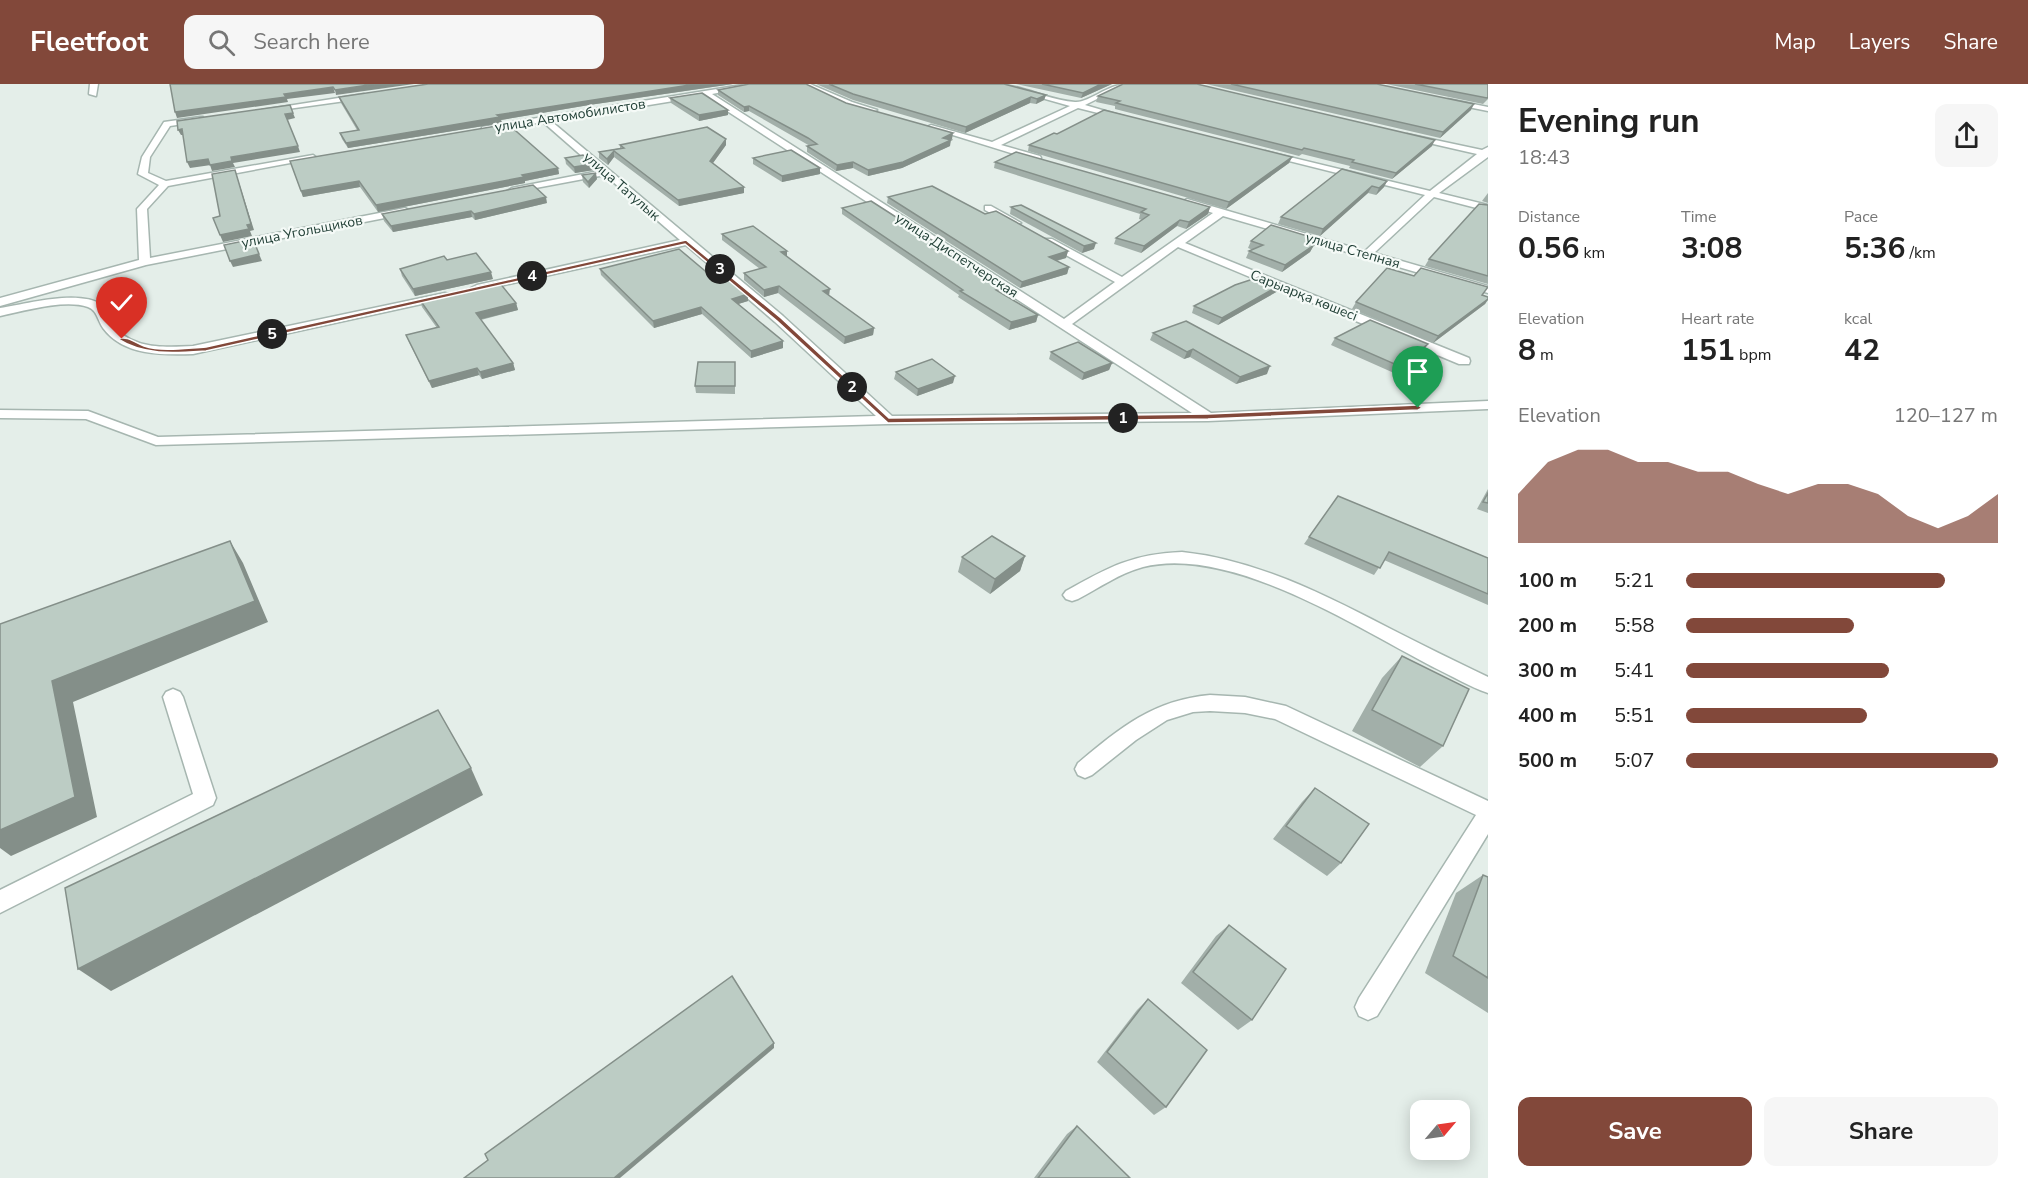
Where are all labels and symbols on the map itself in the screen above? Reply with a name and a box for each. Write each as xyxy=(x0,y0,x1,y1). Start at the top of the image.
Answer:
street label: улица Автомобилистов xyxy=(493,94,647,137)
street label: улица Татулык xyxy=(579,148,665,226)
street label: улица Диспетчерская xyxy=(892,209,1022,302)
street label: улица Угольщиков xyxy=(240,210,365,253)
street label: улица Степная xyxy=(1303,228,1402,273)
pin: 3 xyxy=(705,254,735,284)
pin: 4 xyxy=(517,261,547,291)
street label: Сарыарқа көшесі xyxy=(1247,265,1360,326)
pin xyxy=(96,277,147,339)
pin: 5 xyxy=(257,319,287,349)
pin xyxy=(1392,346,1443,408)
pin: 2 xyxy=(837,372,867,402)
pin: 1 xyxy=(1108,403,1138,433)
north arrow xyxy=(1410,1100,1470,1160)

